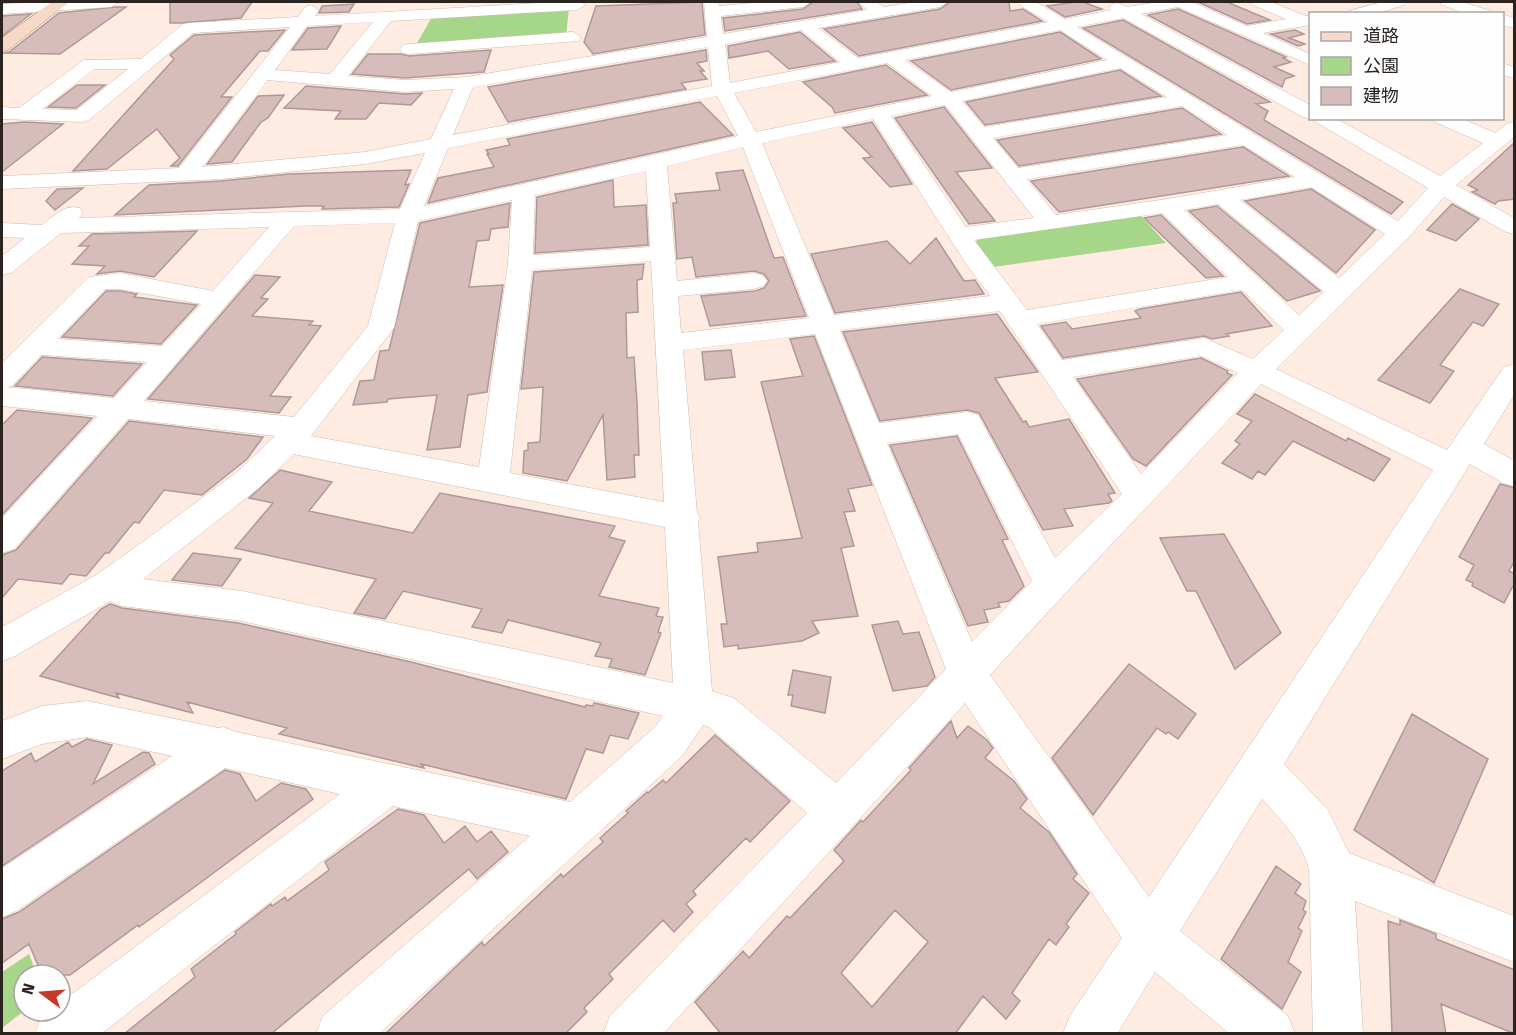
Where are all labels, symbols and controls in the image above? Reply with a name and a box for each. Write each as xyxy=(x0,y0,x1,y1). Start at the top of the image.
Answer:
legend xyxy=(1309,12,1504,120)
text: 道路 xyxy=(1363,25,1399,47)
text: 公園 xyxy=(1363,55,1399,77)
text: 建物 xyxy=(1363,85,1399,107)
north arrow xyxy=(12,963,72,1023)
text: N xyxy=(17,981,39,997)

